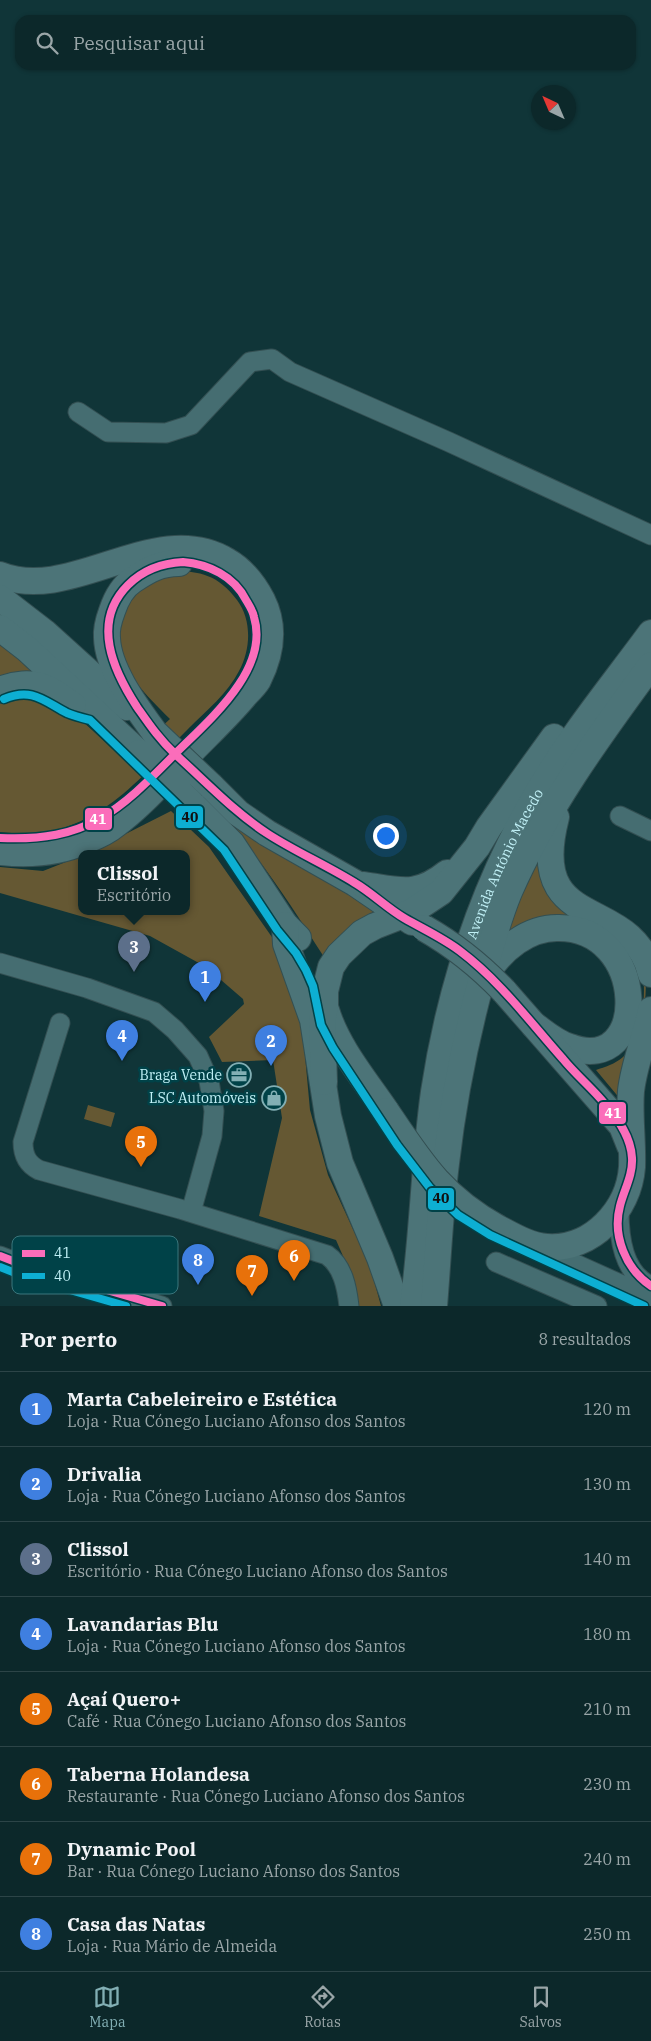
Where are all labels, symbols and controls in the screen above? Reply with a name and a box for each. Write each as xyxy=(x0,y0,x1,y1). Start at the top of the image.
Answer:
search box xyxy=(15,15,636,70)
icon: search xyxy=(33,29,61,57)
text: Pesquisar aqui xyxy=(73,31,205,55)
north arrow xyxy=(531,85,576,130)
street label: Avenida António Macedo xyxy=(462,785,547,942)
line badge: 40 xyxy=(175,805,204,829)
line badge: 41 xyxy=(84,807,113,831)
text: 40 xyxy=(182,808,198,826)
text: 41 xyxy=(90,810,106,828)
your location xyxy=(373,823,399,849)
popup xyxy=(78,850,190,915)
text: Clissol xyxy=(97,861,159,885)
text: Escritório xyxy=(97,885,171,905)
pin: 3 xyxy=(118,931,150,972)
pin: 1 xyxy=(189,961,221,1002)
pin: 4 xyxy=(106,1020,138,1061)
pin: 2 xyxy=(255,1025,287,1066)
office icon: Braga Vende xyxy=(226,1062,252,1088)
place label: Braga Vende xyxy=(139,1066,222,1084)
shop icon: LSC Automóveis xyxy=(261,1085,287,1111)
place label: LSC Automóveis xyxy=(149,1089,256,1107)
line badge: 41 xyxy=(598,1101,627,1125)
text: 41 xyxy=(605,1104,621,1122)
pin: 5 xyxy=(125,1126,157,1167)
line badge: 40 xyxy=(427,1187,455,1211)
text: 40 xyxy=(433,1189,449,1207)
legend xyxy=(12,1236,178,1294)
pin: 6 xyxy=(278,1240,310,1281)
text: 41 xyxy=(54,1244,71,1262)
pin: 8 xyxy=(182,1244,214,1285)
pin: 7 xyxy=(236,1255,268,1296)
text: 40 xyxy=(54,1267,71,1285)
text: Por perto xyxy=(20,1325,117,1353)
text: 8 resultados xyxy=(539,1329,631,1349)
text: Marta Cabeleireiro e Estética xyxy=(67,1387,337,1411)
text: 1 xyxy=(31,1399,41,1419)
text: 120 m xyxy=(583,1399,631,1419)
text: Loja · Rua Cónego Luciano Afonso dos Santos xyxy=(67,1411,406,1431)
text: Drivalia xyxy=(67,1462,142,1486)
text: 2 xyxy=(31,1474,41,1494)
text: 130 m xyxy=(583,1474,631,1494)
text: Loja · Rua Cónego Luciano Afonso dos Santos xyxy=(67,1486,406,1506)
text: Clissol xyxy=(67,1537,129,1561)
text: 3 xyxy=(31,1549,41,1569)
text: 140 m xyxy=(583,1549,631,1569)
text: Escritório · Rua Cónego Luciano Afonso dos Santos xyxy=(67,1561,448,1581)
text: Lavandarias Blu xyxy=(67,1612,219,1636)
text: 4 xyxy=(31,1624,41,1644)
text: 180 m xyxy=(583,1624,631,1644)
text: Loja · Rua Cónego Luciano Afonso dos Santos xyxy=(67,1636,406,1656)
text: Açaí Quero+ xyxy=(67,1687,181,1711)
text: 5 xyxy=(31,1699,41,1719)
text: 210 m xyxy=(583,1699,631,1719)
text: Café · Rua Cónego Luciano Afonso dos Santos xyxy=(67,1711,406,1731)
text: Taberna Holandesa xyxy=(67,1762,250,1786)
text: 6 xyxy=(31,1774,41,1794)
text: 230 m xyxy=(583,1774,631,1794)
text: Restaurante · Rua Cónego Luciano Afonso dos Santos xyxy=(67,1786,465,1806)
text: Dynamic Pool xyxy=(67,1837,196,1861)
text: 7 xyxy=(31,1849,41,1869)
text: 240 m xyxy=(583,1849,631,1869)
text: Bar · Rua Cónego Luciano Afonso dos Santos xyxy=(67,1861,400,1881)
text: Casa das Natas xyxy=(67,1912,205,1936)
text: 8 xyxy=(31,1924,41,1944)
text: 250 m xyxy=(583,1924,631,1944)
text: Loja · Rua Mário de Almeida xyxy=(67,1936,277,1956)
tab: Mapa xyxy=(89,1983,126,2031)
tab: Rotas xyxy=(304,1983,341,2031)
tab: Salvos xyxy=(519,1983,562,2031)

